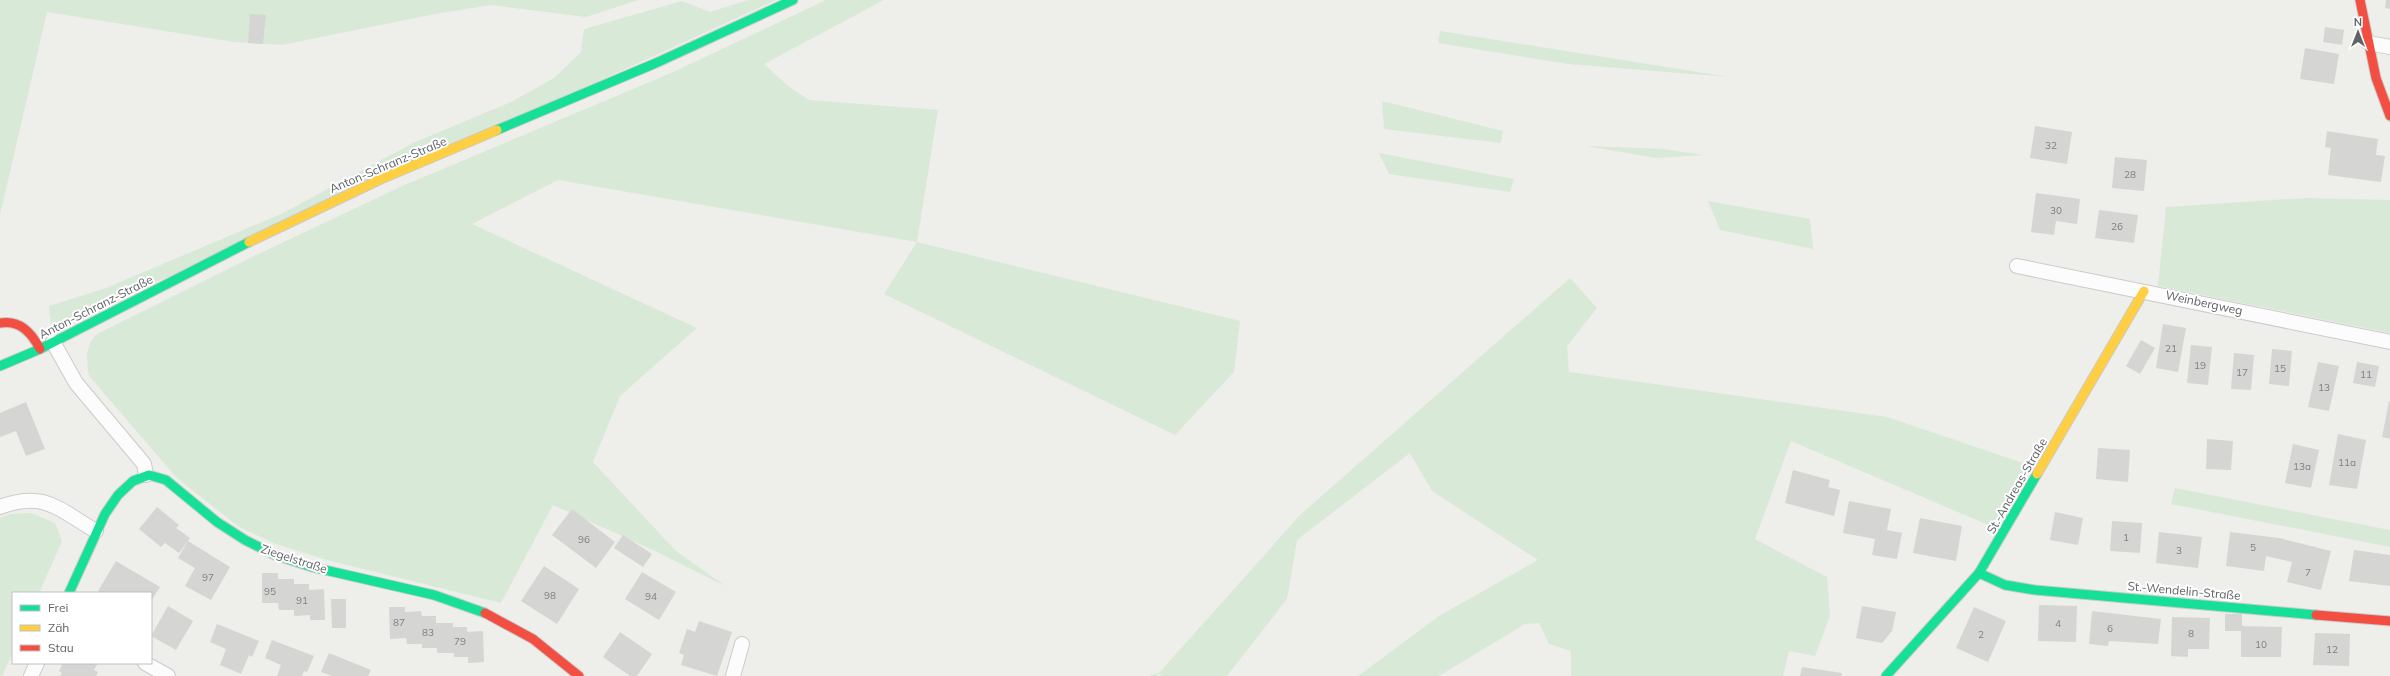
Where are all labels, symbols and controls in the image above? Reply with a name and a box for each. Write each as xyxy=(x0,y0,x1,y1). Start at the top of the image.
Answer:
north arrow xyxy=(2338,12,2378,52)
text: N xyxy=(2354,15,2362,29)
street label: Anton-Schranz-Straße xyxy=(327,133,449,196)
house number: 32 xyxy=(2045,139,2057,152)
house number: 28 xyxy=(2124,168,2136,181)
house number: 30 xyxy=(2050,204,2062,217)
house number: 26 xyxy=(2111,220,2123,233)
street label: Anton-Schranz-Straße xyxy=(36,271,155,342)
street label: Weinbergweg xyxy=(2164,287,2244,318)
house number: 21 xyxy=(2165,342,2177,355)
house number: 19 xyxy=(2194,359,2206,372)
house number: 15 xyxy=(2274,362,2286,375)
house number: 17 xyxy=(2236,366,2248,379)
house number: 11 xyxy=(2360,368,2372,381)
house number: 13 xyxy=(2318,381,2330,394)
street label: St.-Andreas-Straße xyxy=(1983,435,2050,536)
house number: 11a xyxy=(2338,456,2356,469)
house number: 13a xyxy=(2293,460,2311,473)
house number: 1 xyxy=(2123,531,2129,544)
house number: 96 xyxy=(578,533,590,546)
street label: Ziegelstraße xyxy=(259,541,329,576)
house number: 5 xyxy=(2250,541,2256,554)
house number: 3 xyxy=(2176,544,2182,557)
house number: 7 xyxy=(2305,566,2311,579)
house number: 97 xyxy=(202,571,214,584)
street label: St.-Wendelin-Straße xyxy=(2127,578,2241,603)
house number: 95 xyxy=(264,585,276,598)
house number: 98 xyxy=(544,589,556,602)
house number: 94 xyxy=(645,590,657,603)
legend xyxy=(12,592,152,664)
house number: 91 xyxy=(296,594,308,607)
text: Frei xyxy=(48,600,68,615)
house number: 87 xyxy=(393,616,405,629)
house number: 4 xyxy=(2055,617,2061,630)
text: Zäh xyxy=(48,620,69,635)
house number: 6 xyxy=(2107,622,2113,635)
house number: 83 xyxy=(422,626,434,639)
house number: 8 xyxy=(2188,627,2194,640)
house number: 2 xyxy=(1978,628,1984,641)
house number: 79 xyxy=(454,635,466,648)
house number: 10 xyxy=(2255,638,2267,651)
text: Stau xyxy=(48,640,74,655)
house number: 12 xyxy=(2326,643,2338,656)

